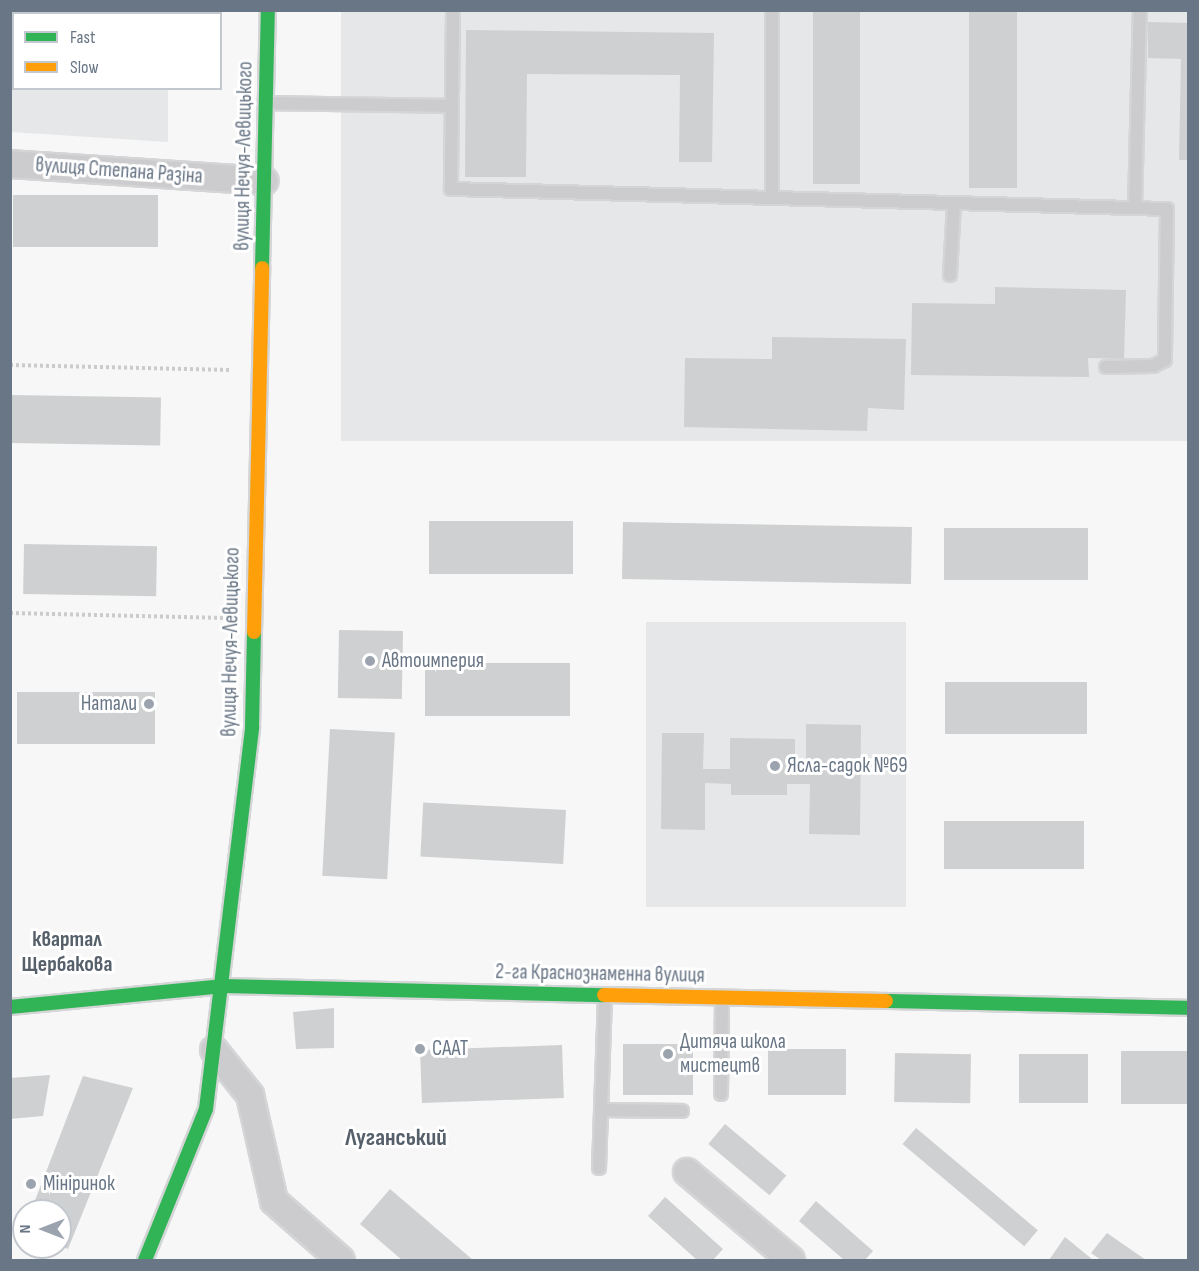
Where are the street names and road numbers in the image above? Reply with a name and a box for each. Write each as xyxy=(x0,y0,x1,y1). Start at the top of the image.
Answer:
street label: вулиця Нечуя-Левицького xyxy=(230,61,258,251)
street label: вулиця Степана Разіна xyxy=(35,153,203,189)
street label: вулиця Нечуя-Левицького xyxy=(217,547,245,737)
street label: 2-га Краснознаменна вулиця xyxy=(495,960,705,988)

